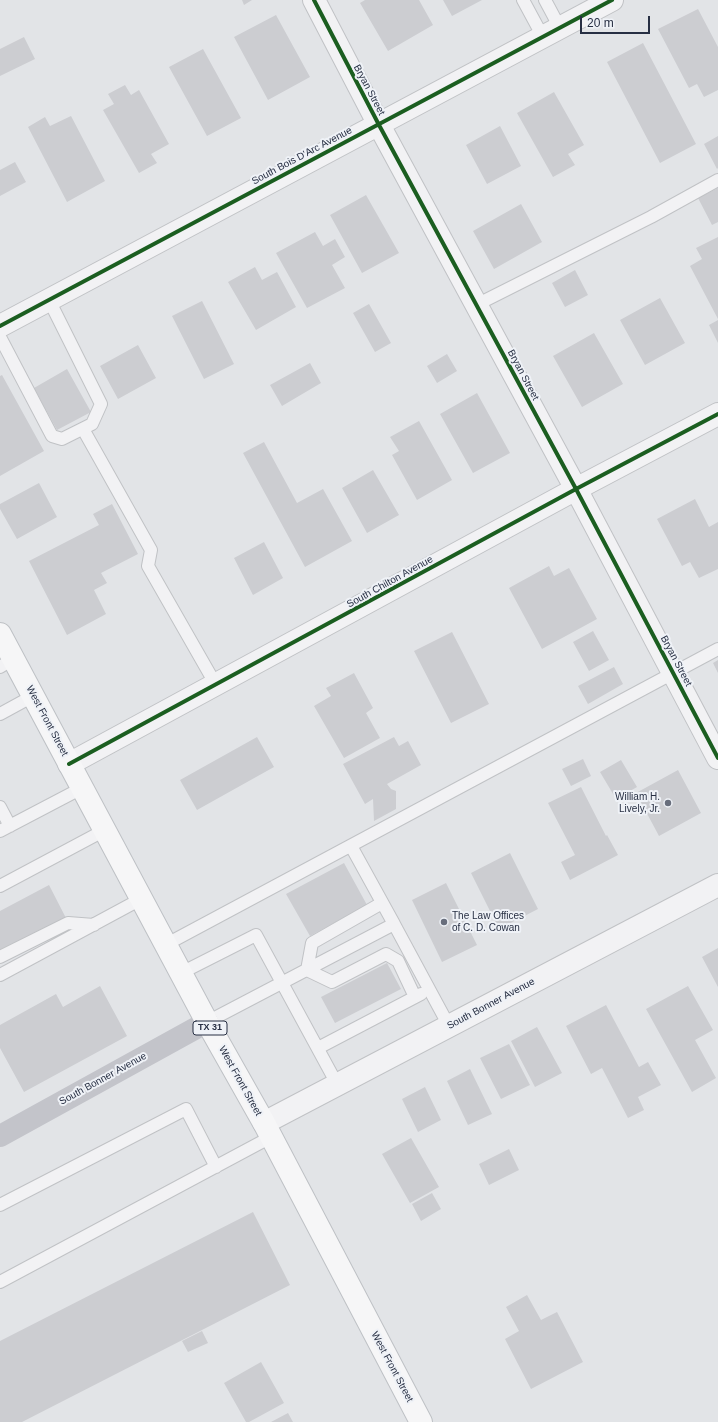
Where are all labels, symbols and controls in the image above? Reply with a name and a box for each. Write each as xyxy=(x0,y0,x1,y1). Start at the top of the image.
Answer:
scale bar xyxy=(582,8,652,34)
text: 20 m xyxy=(587,16,614,30)
street label: Bryan Street xyxy=(351,63,387,117)
street label: South Bois D'Arc Avenue xyxy=(250,124,354,188)
street label: Bryan Street xyxy=(505,348,541,402)
street label: South Chilton Avenue xyxy=(345,553,435,611)
street label: Bryan Street xyxy=(658,634,694,688)
street label: West Front Street xyxy=(23,684,71,758)
place label: William H. Lively, Jr. xyxy=(615,791,660,814)
marker: William H. Lively, Jr. xyxy=(663,798,673,808)
place label: The Law Offices of C. D. Cowan xyxy=(452,910,524,934)
marker: The Law Offices of C. D. Cowan xyxy=(439,917,449,927)
street label: South Bonner Avenue xyxy=(445,976,537,1032)
road number: TX 31 xyxy=(193,1021,227,1035)
street label: West Front Street xyxy=(216,1044,264,1118)
street label: South Bonner Avenue xyxy=(57,1050,149,1108)
street label: West Front Street xyxy=(368,1330,416,1404)

